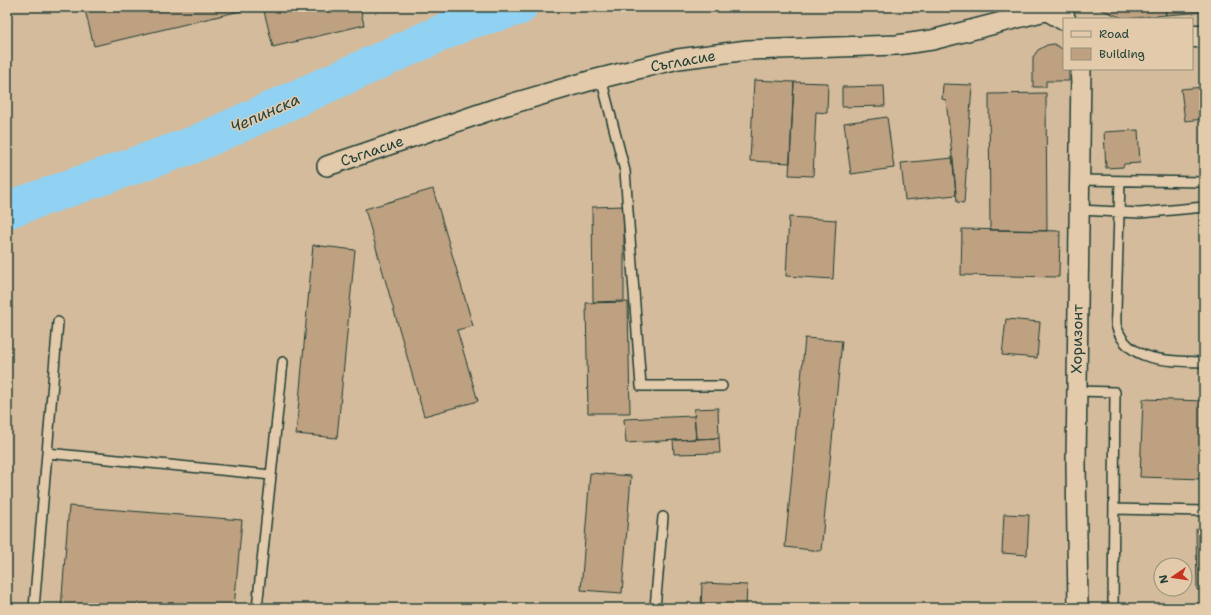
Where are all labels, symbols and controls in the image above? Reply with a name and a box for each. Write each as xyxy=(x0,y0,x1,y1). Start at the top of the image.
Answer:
legend xyxy=(1063,18,1193,70)
text: Road xyxy=(1099,26,1130,42)
street label: Съгласие xyxy=(649,45,717,77)
text: Building xyxy=(1099,46,1145,62)
water label: Чепинска xyxy=(227,88,303,138)
street label: Съгласие xyxy=(338,131,406,171)
street label: Хоризонт xyxy=(1066,304,1088,374)
north arrow xyxy=(1153,557,1193,597)
text: N xyxy=(1155,573,1172,585)

